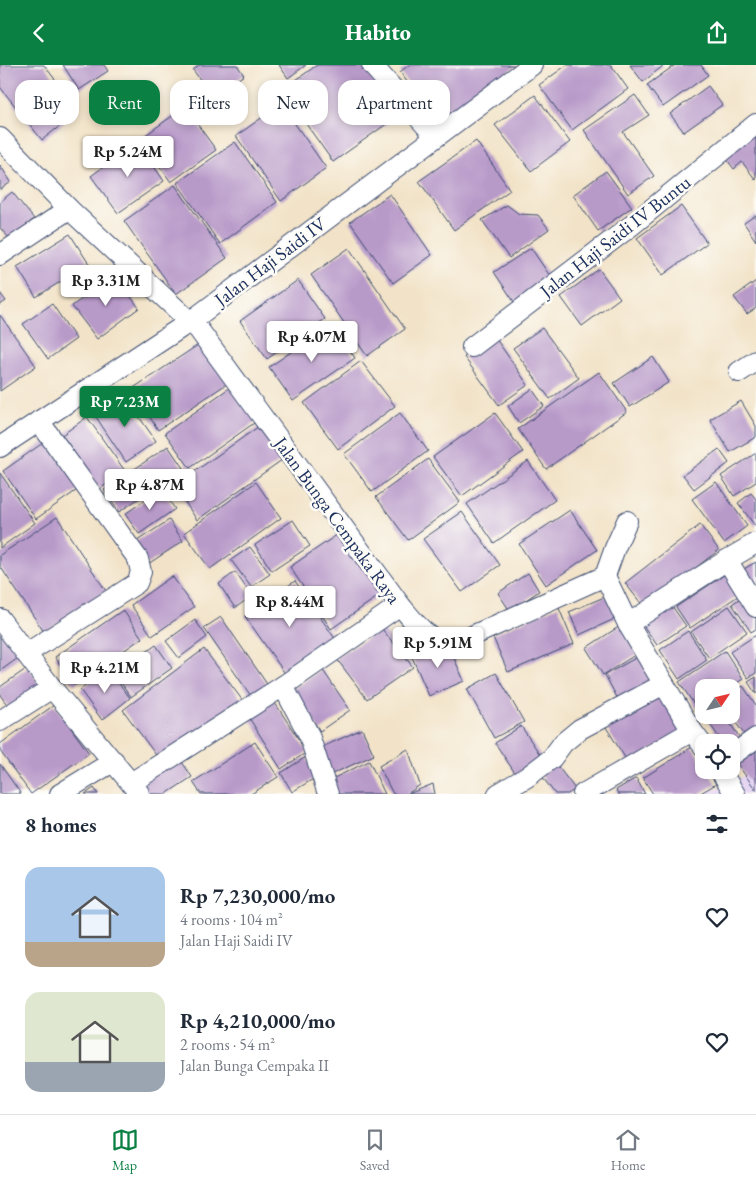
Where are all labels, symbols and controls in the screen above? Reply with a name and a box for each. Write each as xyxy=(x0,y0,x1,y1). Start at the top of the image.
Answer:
text: Habito xyxy=(345,18,411,47)
icon: back xyxy=(25,19,53,47)
icon: share xyxy=(703,19,731,47)
chip: Buy xyxy=(15,80,79,125)
chip: Rent xyxy=(89,80,160,125)
chip: Filters xyxy=(170,80,248,125)
chip: New xyxy=(258,80,328,125)
chip: Apartment xyxy=(338,80,450,125)
pin: Rp 5.24M xyxy=(76,135,180,178)
text: Rp 5.24M xyxy=(94,141,162,162)
street label: Jalan Haji Saidi IV Buntu xyxy=(533,170,696,304)
street label: Jalan Haji Saidi IV xyxy=(208,211,331,313)
pin: Rp 3.31M xyxy=(54,265,158,307)
text: Rp 3.31M xyxy=(72,270,140,291)
pin: Rp 4.07M xyxy=(260,321,364,363)
text: Rp 4.07M xyxy=(278,326,346,347)
pin: Rp 7.23M xyxy=(73,385,177,428)
text: Rp 7.23M xyxy=(91,391,159,412)
street label: Jalan Bunga Cempaka Raya xyxy=(267,430,407,609)
pin: Rp 4.87M xyxy=(98,469,202,511)
text: Rp 4.87M xyxy=(116,474,184,495)
pin: Rp 8.44M xyxy=(238,585,342,628)
text: Rp 8.44M xyxy=(256,591,324,612)
pin: Rp 5.91M xyxy=(386,627,490,669)
text: Rp 5.91M xyxy=(404,632,472,653)
pin: Rp 4.21M xyxy=(53,651,157,694)
text: Rp 4.21M xyxy=(71,657,139,678)
north arrow xyxy=(695,679,740,724)
map controls xyxy=(695,679,740,779)
button: locate xyxy=(695,734,740,779)
icon: filters xyxy=(703,810,731,838)
text: 8 homes xyxy=(25,811,97,838)
text: Rp 7,230,000/mo xyxy=(180,882,335,909)
icon: home xyxy=(65,887,125,947)
icon: heart xyxy=(703,903,731,931)
text: 4 rooms · 104 m² xyxy=(180,909,283,930)
text: Jalan Haji Saidi IV xyxy=(180,930,293,951)
text: Rp 4,210,000/mo xyxy=(180,1007,335,1034)
icon: home xyxy=(65,1012,125,1072)
icon: heart xyxy=(703,1028,731,1056)
text: 2 rooms · 54 m² xyxy=(180,1034,275,1055)
text: Jalan Bunga Cempaka II xyxy=(180,1055,329,1076)
tab: Map xyxy=(111,1126,139,1174)
tab: Saved xyxy=(360,1126,390,1174)
tab: Home xyxy=(611,1126,645,1174)

